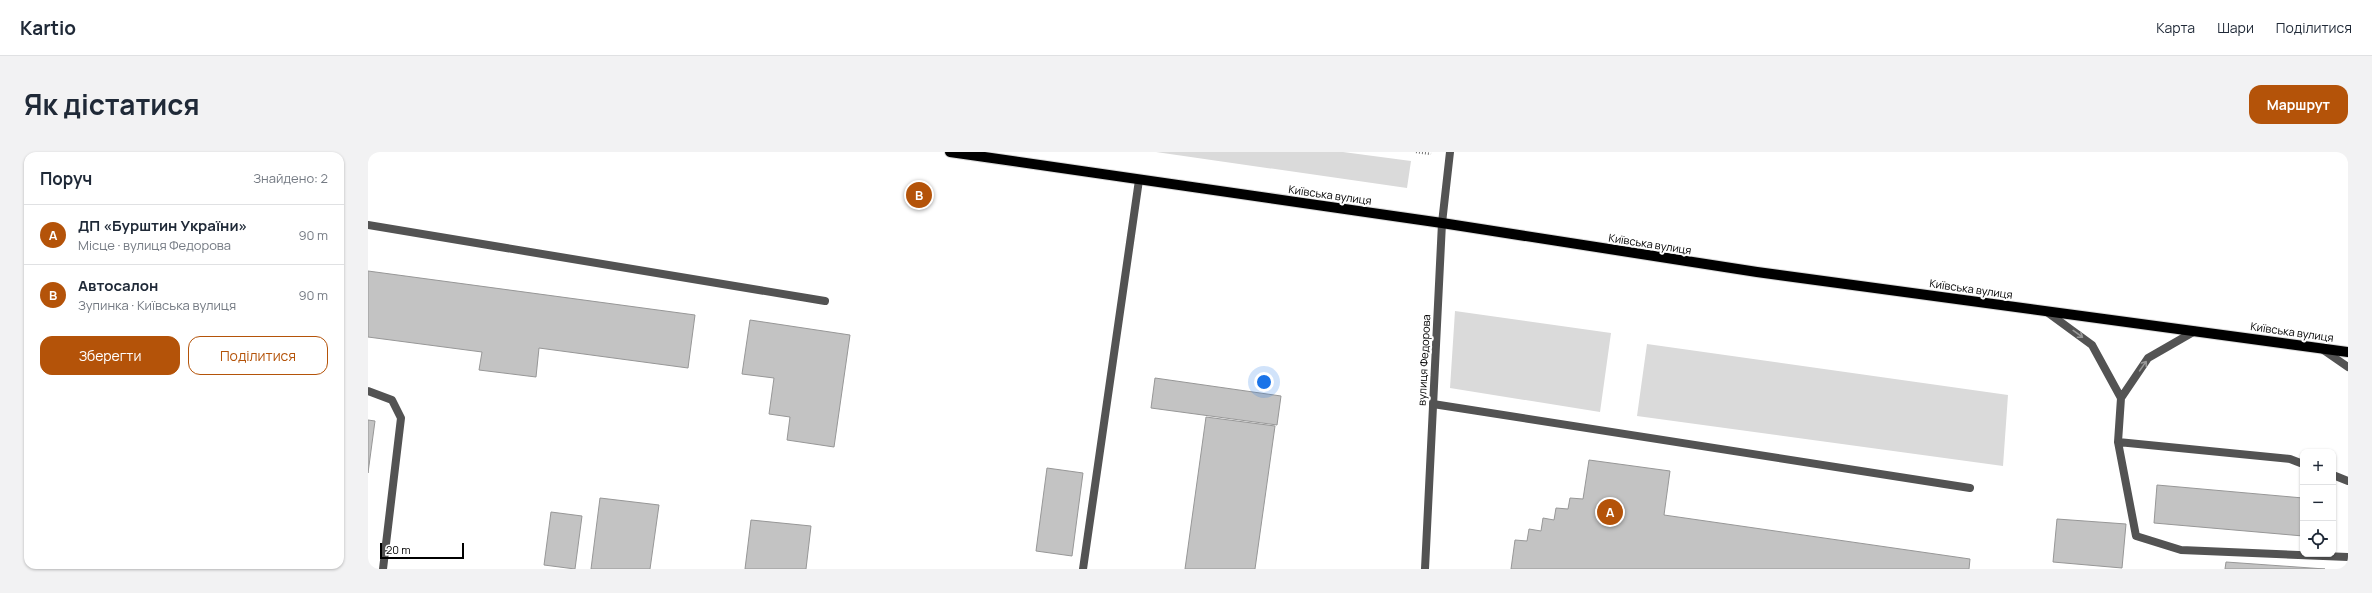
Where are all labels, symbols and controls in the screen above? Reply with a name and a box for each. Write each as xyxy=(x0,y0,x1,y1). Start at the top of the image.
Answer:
text: Kartio xyxy=(20,15,76,41)
text: Карта xyxy=(2156,18,2195,37)
text: Шари xyxy=(2217,18,2254,37)
text: Поділитися xyxy=(2276,18,2352,37)
text: Як дістатися xyxy=(24,85,200,123)
button: Маршрут xyxy=(2249,85,2348,124)
text: Поруч xyxy=(40,167,92,190)
text: Знайдено: 2 xyxy=(253,169,328,187)
pin: B xyxy=(906,180,932,210)
street label: Київська вулиця xyxy=(1287,181,1373,208)
text: ДП «Бурштин України» xyxy=(78,215,247,236)
text: A xyxy=(49,226,57,244)
text: 90 m xyxy=(298,226,328,244)
street label: Київська вулиця xyxy=(1607,230,1693,257)
text: Місце · вулиця Федорова xyxy=(78,236,231,254)
text: Автосалон xyxy=(78,275,158,296)
street label: Київська вулиця xyxy=(1928,275,2014,302)
text: B xyxy=(49,286,57,304)
text: 90 m xyxy=(298,286,328,304)
text: Зупинка · Київська вулиця xyxy=(78,296,236,314)
street label: вулиця Федорова xyxy=(1414,314,1433,406)
street label: Київська вулиця xyxy=(2249,318,2335,345)
one-way arrow xyxy=(2072,330,2083,338)
button: Зберегти xyxy=(40,336,180,375)
button: Поділитися xyxy=(188,336,328,375)
one-way arrow xyxy=(2139,361,2147,372)
your location xyxy=(1254,372,1274,392)
map controls xyxy=(2300,449,2336,557)
button: + xyxy=(2300,449,2336,485)
button: − xyxy=(2300,485,2336,521)
pin: A xyxy=(1597,497,1623,527)
button: locate xyxy=(2300,521,2336,557)
scale bar xyxy=(380,541,464,560)
text: 20 m xyxy=(386,542,411,557)

